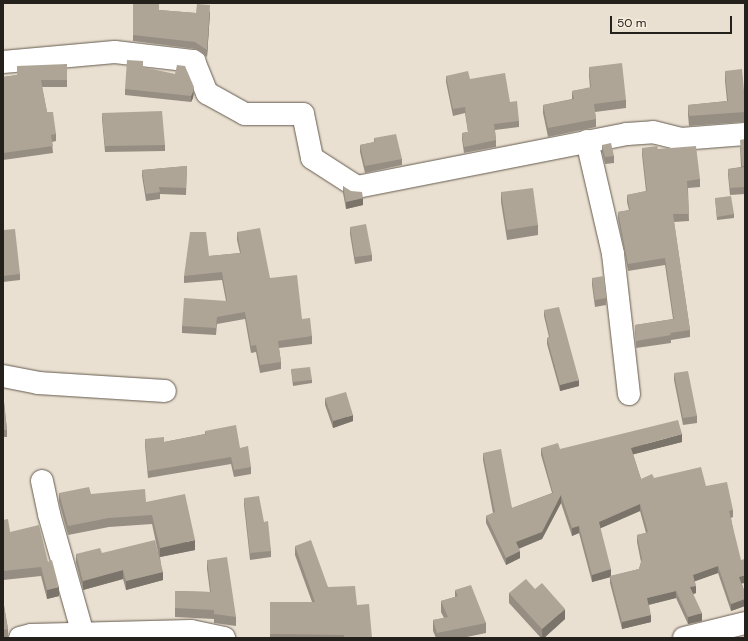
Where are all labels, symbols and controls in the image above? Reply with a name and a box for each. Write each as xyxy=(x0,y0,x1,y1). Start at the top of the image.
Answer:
scale bar xyxy=(612,8,734,34)
text: 50 m xyxy=(617,15,646,31)

